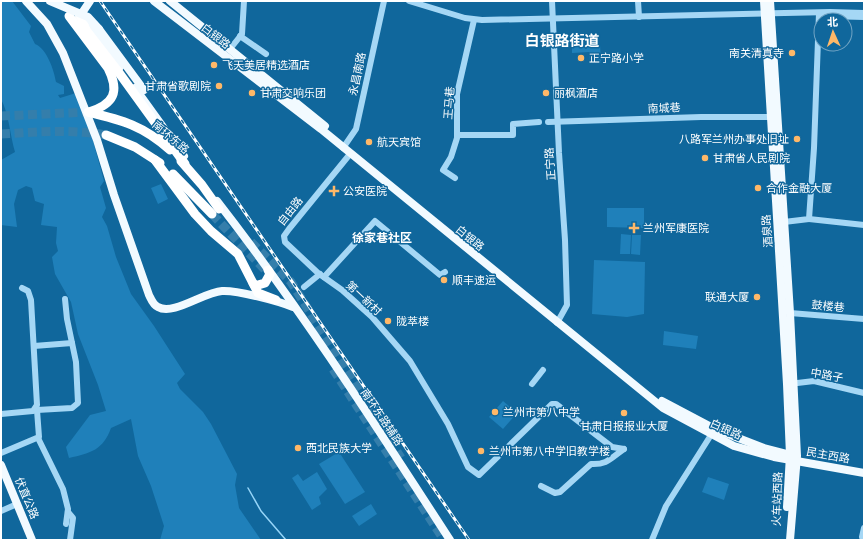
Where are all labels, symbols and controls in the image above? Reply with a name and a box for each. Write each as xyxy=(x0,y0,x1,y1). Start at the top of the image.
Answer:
north arrow xyxy=(813,12,853,52)
text: 北 xyxy=(827,15,838,29)
street label: 白银路 xyxy=(199,20,233,52)
district label: 白银路街道 xyxy=(524,31,600,50)
place label: 南关清真寺 xyxy=(729,46,784,60)
marker: 南关清真寺 xyxy=(787,48,797,58)
street label: 永昌南路 xyxy=(346,51,368,97)
place label: 正宁路小学 xyxy=(589,51,644,65)
marker: 正宁路小学 xyxy=(576,53,586,63)
place label: 飞天美居精选酒店 xyxy=(222,58,310,72)
marker: 飞天美居精选酒店 xyxy=(209,60,219,70)
place label: 甘肃省歌剧院 xyxy=(145,79,211,93)
marker: 甘肃省歌剧院 xyxy=(214,81,224,91)
place label: 甘肃交响乐团 xyxy=(260,86,326,100)
street label: 王马巷 xyxy=(441,86,457,120)
place label: 丽枫酒店 xyxy=(554,86,598,100)
marker: 甘肃交响乐团 xyxy=(247,88,257,98)
marker: 丽枫酒店 xyxy=(541,88,551,98)
street label: 南城巷 xyxy=(647,100,681,116)
street label: 南环东路 xyxy=(150,117,192,157)
place label: 八路军兰州办事处旧址 xyxy=(679,132,789,146)
marker: 八路军兰州办事处旧址 xyxy=(792,134,802,144)
place label: 航天宾馆 xyxy=(377,135,421,149)
marker: 航天宾馆 xyxy=(364,137,374,147)
street label: 正宁路 xyxy=(542,147,558,181)
place label: 甘肃省人民剧院 xyxy=(713,151,790,165)
marker: 甘肃省人民剧院 xyxy=(700,153,710,163)
place label: 合作金融大厦 xyxy=(766,181,832,195)
marker: 合作金融大厦 xyxy=(753,183,763,193)
place label: 公安医院 xyxy=(343,184,387,198)
marker: 公安医院 xyxy=(328,185,340,197)
street label: 自由路 xyxy=(274,194,306,228)
street label: 酒泉路 xyxy=(759,214,775,248)
place label: 兰州军康医院 xyxy=(643,221,709,235)
street label: 白银路 xyxy=(453,222,487,254)
marker: 兰州军康医院 xyxy=(628,222,640,234)
district label: 徐家巷社区 xyxy=(352,230,412,245)
place label: 顺丰速运 xyxy=(452,273,496,287)
marker: 顺丰速运 xyxy=(439,275,449,285)
street label: 第一新村 xyxy=(343,278,385,318)
place label: 联通大厦 xyxy=(705,290,749,304)
marker: 联通大厦 xyxy=(752,292,762,302)
street label: 鼓楼巷 xyxy=(811,298,845,314)
place label: 陇萃楼 xyxy=(396,314,429,328)
marker: 陇萃楼 xyxy=(383,316,393,326)
street label: 中路子 xyxy=(810,365,844,385)
street label: 南环东路辅路 xyxy=(358,386,406,448)
place label: 兰州市第八中学 xyxy=(503,405,580,419)
marker: 兰州市第八中学 xyxy=(490,407,500,417)
marker: 甘肃日报报业大厦 xyxy=(619,408,629,418)
street label: 白银路 xyxy=(708,416,744,442)
place label: 甘肃日报报业大厦 xyxy=(580,419,668,433)
place label: 西北民族大学 xyxy=(306,441,372,455)
marker: 西北民族大学 xyxy=(293,443,303,453)
place label: 兰州市第八中学旧教学楼 xyxy=(489,444,610,458)
street label: 民主西路 xyxy=(805,444,851,466)
marker: 兰州市第八中学旧教学楼 xyxy=(476,446,486,456)
street label: 火车站西路 xyxy=(769,471,785,527)
street label: 伏直公路 xyxy=(12,475,42,521)

